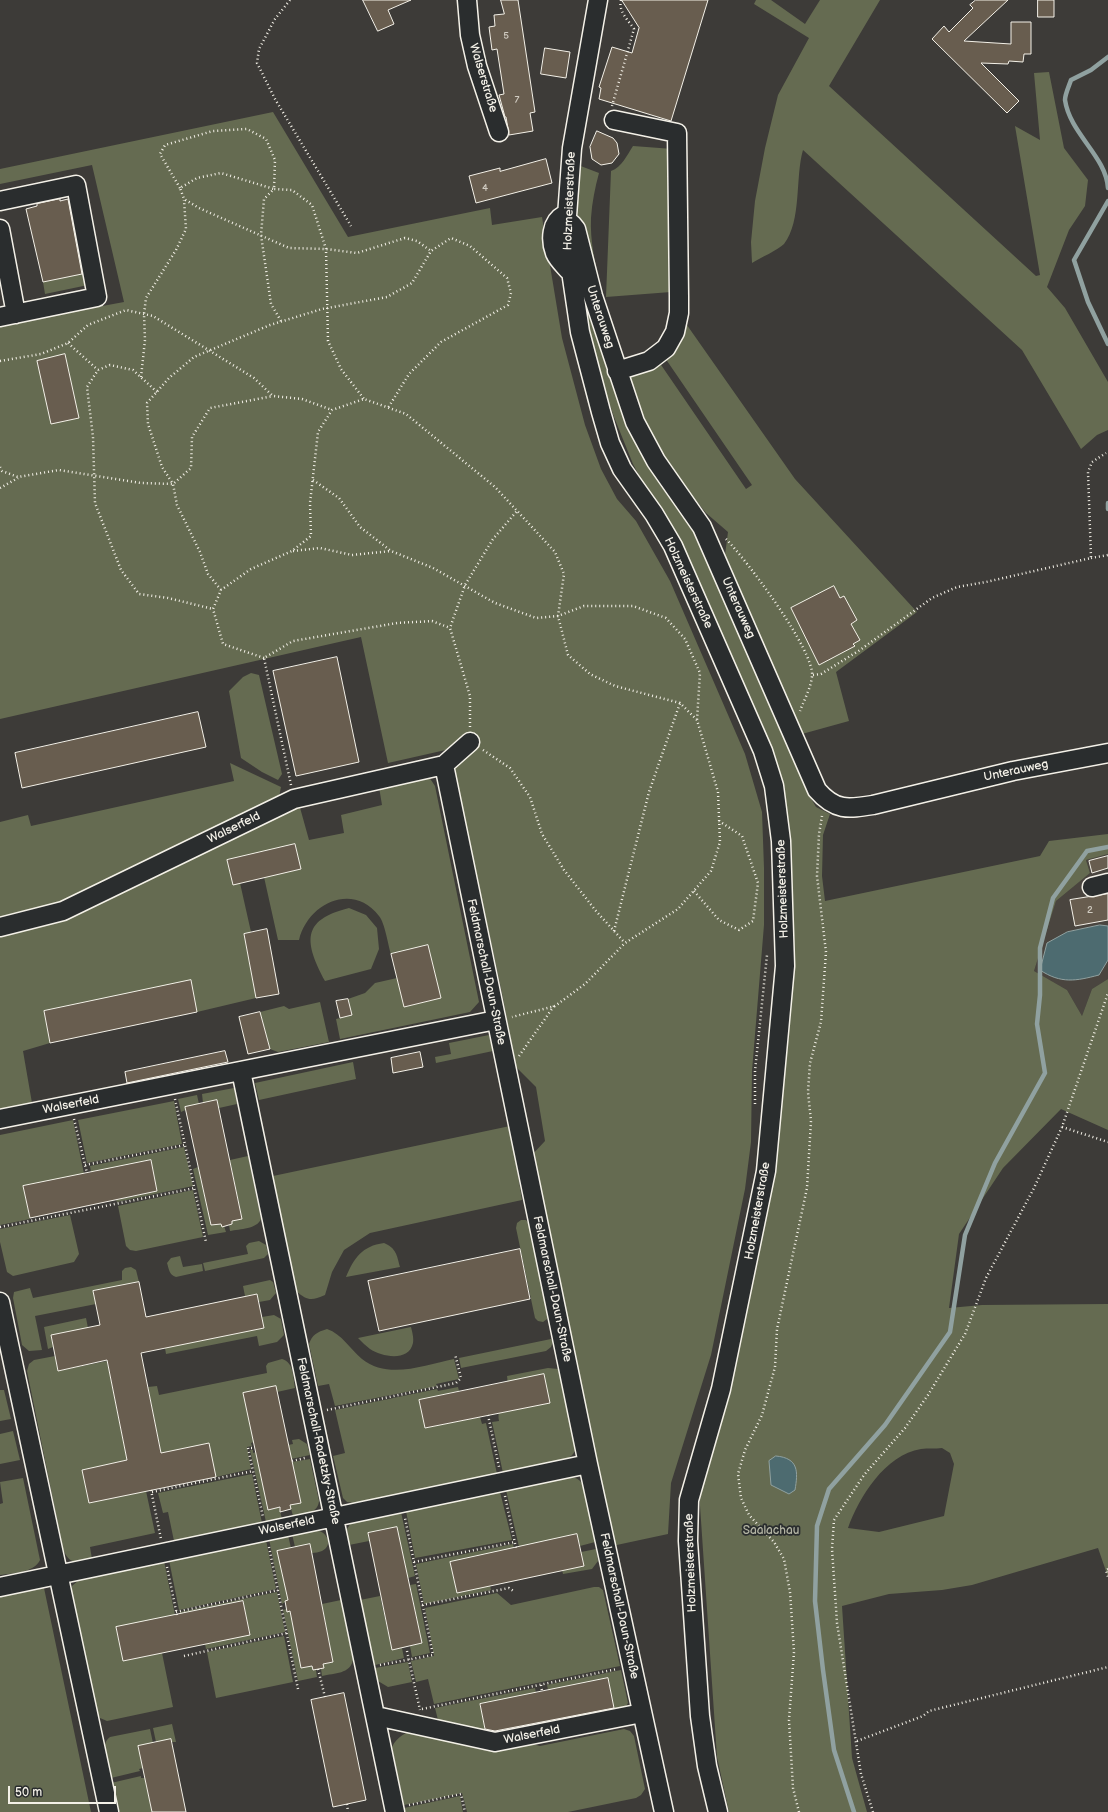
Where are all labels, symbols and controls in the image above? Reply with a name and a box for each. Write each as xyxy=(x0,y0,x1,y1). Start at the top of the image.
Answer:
house number: 5 xyxy=(503,30,509,42)
street label: Walserstraße xyxy=(466,42,500,114)
house number: 7 xyxy=(515,94,519,106)
street label: Holzmeisterstraße xyxy=(561,151,579,251)
house number: 4 xyxy=(482,182,488,194)
street label: Unterauweg xyxy=(583,284,617,350)
street label: Holzmeisterstraße xyxy=(661,535,715,631)
street label: Unterauweg xyxy=(718,575,758,641)
street label: Unterauweg xyxy=(982,757,1050,785)
street label: Walserfeld xyxy=(205,809,263,847)
street label: Holzmeisterstraße xyxy=(774,839,792,939)
street label: Feldmarschall-Daun-Straße xyxy=(463,898,509,1046)
house number: 2 xyxy=(1087,904,1093,916)
street label: Walserfeld xyxy=(42,1092,100,1118)
street label: Holzmeisterstraße xyxy=(742,1161,774,1261)
street label: Feldmarschall-Daun-Straße xyxy=(529,1215,575,1363)
street label: Feldmarschall-Radetzky-Straße xyxy=(293,1356,343,1526)
street label: Walserfeld xyxy=(258,1513,316,1539)
street label: Holzmeisterstraße xyxy=(682,1513,700,1613)
park label: Saalachau xyxy=(743,1524,799,1538)
street label: Feldmarschall-Daun-Straße xyxy=(596,1532,642,1680)
street label: Walserfeld xyxy=(503,1722,561,1748)
scale bar xyxy=(10,1778,118,1804)
text: 50 m xyxy=(15,1785,42,1800)

